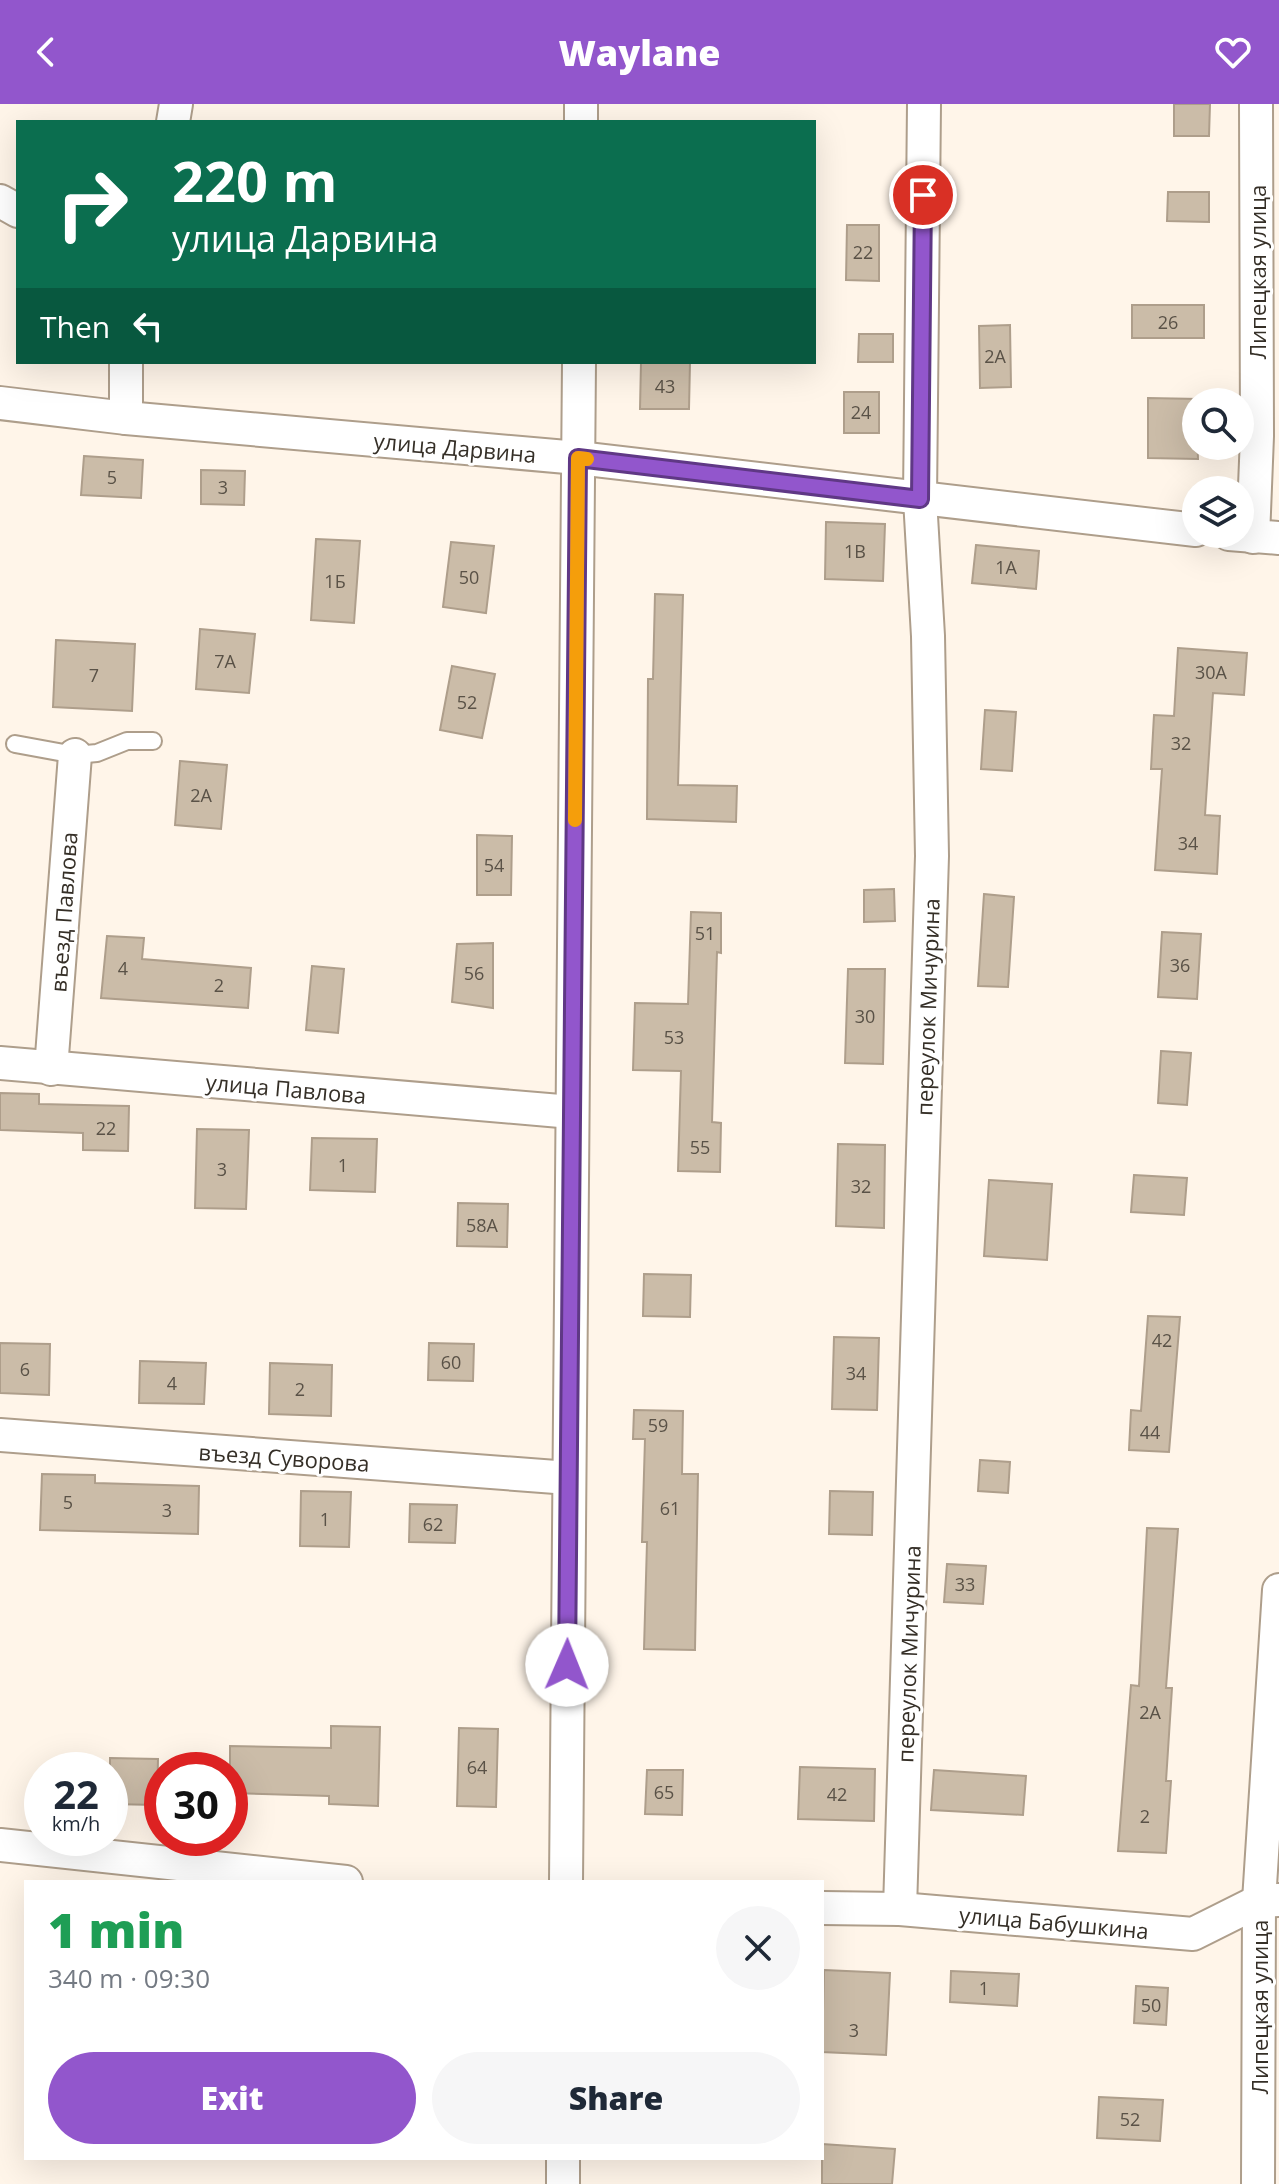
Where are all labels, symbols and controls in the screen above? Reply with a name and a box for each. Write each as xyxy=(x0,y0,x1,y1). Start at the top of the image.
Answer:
text: Waylane xyxy=(558,28,721,77)
icon: back xyxy=(24,30,68,74)
icon: heart xyxy=(1211,30,1255,74)
text: 220 m xyxy=(172,142,338,218)
icon: right xyxy=(40,152,144,256)
pin xyxy=(889,161,957,229)
icon: arrive xyxy=(901,173,945,217)
street label: Липецкая улица xyxy=(1242,185,1272,359)
text: улица Дарвина xyxy=(172,214,438,263)
house number: 22 xyxy=(853,240,873,264)
icon: left xyxy=(126,304,170,348)
text: Then xyxy=(40,306,110,347)
house number: 26 xyxy=(1158,310,1178,334)
house number: 2А xyxy=(984,344,1006,368)
house number: 43 xyxy=(655,374,675,398)
map controls xyxy=(1182,388,1254,548)
button: search xyxy=(1182,388,1254,460)
house number: 24 xyxy=(851,400,871,424)
street label: улица Дарвина xyxy=(373,425,537,469)
house number: 5 xyxy=(107,465,117,489)
house number: 3 xyxy=(218,475,228,499)
button: layers xyxy=(1182,476,1254,548)
house number: 1В xyxy=(844,539,866,563)
house number: 1А xyxy=(995,555,1017,579)
house number: 50 xyxy=(459,565,479,589)
house number: 1Б xyxy=(324,569,346,593)
house number: 7А xyxy=(214,649,236,673)
house number: 30А xyxy=(1195,660,1228,684)
house number: 7 xyxy=(89,663,99,687)
house number: 52 xyxy=(457,690,477,714)
house number: 32 xyxy=(1171,731,1191,755)
house number: 2А xyxy=(190,783,212,807)
street label: въезд Павлова xyxy=(42,831,84,993)
house number: 34 xyxy=(1178,831,1198,855)
house number: 54 xyxy=(484,853,504,877)
street label: переулок Мичурина xyxy=(908,898,946,1116)
house number: 51 xyxy=(695,921,715,945)
house number: 36 xyxy=(1170,953,1190,977)
house number: 4 xyxy=(118,956,128,980)
house number: 56 xyxy=(464,961,484,985)
house number: 2 xyxy=(214,973,224,997)
house number: 30 xyxy=(855,1004,875,1028)
house number: 53 xyxy=(664,1025,684,1049)
street label: улица Павлова xyxy=(205,1066,367,1110)
house number: 22 xyxy=(96,1116,116,1140)
house number: 55 xyxy=(690,1135,710,1159)
house number: 1 xyxy=(338,1153,348,1177)
house number: 3 xyxy=(217,1157,227,1181)
house number: 32 xyxy=(851,1174,871,1198)
house number: 58А xyxy=(466,1213,499,1237)
house number: 42 xyxy=(1152,1328,1172,1352)
house number: 60 xyxy=(441,1350,461,1374)
house number: 6 xyxy=(20,1357,30,1381)
house number: 34 xyxy=(846,1361,866,1385)
house number: 4 xyxy=(167,1371,177,1395)
house number: 2 xyxy=(295,1377,305,1401)
house number: 59 xyxy=(648,1413,668,1437)
house number: 44 xyxy=(1140,1420,1160,1444)
street label: въезд Суворова xyxy=(197,1436,371,1478)
house number: 5 xyxy=(63,1490,73,1514)
house number: 61 xyxy=(660,1496,680,1520)
house number: 3 xyxy=(162,1498,172,1522)
house number: 1 xyxy=(320,1507,330,1531)
house number: 62 xyxy=(423,1512,443,1536)
street label: переулок Мичурина xyxy=(889,1545,927,1763)
house number: 33 xyxy=(955,1572,975,1596)
position arrow xyxy=(525,1623,609,1707)
house number: 2А xyxy=(1139,1700,1161,1724)
speed limit sign: 30 xyxy=(144,1752,248,1856)
house number: 64 xyxy=(467,1755,487,1779)
text: 22 xyxy=(53,1766,99,1821)
house number: 65 xyxy=(654,1780,674,1804)
house number: 42 xyxy=(827,1782,847,1806)
house number: 2 xyxy=(1140,1804,1150,1828)
text: km/h xyxy=(52,1810,100,1837)
text: 1 min xyxy=(48,1897,184,1962)
street label: улица Бабушкина xyxy=(958,1899,1150,1945)
button: close xyxy=(716,1906,800,1990)
street label: Липецкая улица xyxy=(1244,1920,1274,2094)
text: 340 m · 09:30 xyxy=(48,1960,210,1996)
house number: 1 xyxy=(979,1976,989,2000)
house number: 50 xyxy=(1141,1993,1161,2017)
house number: 3 xyxy=(849,2018,859,2042)
button: Exit xyxy=(48,2052,416,2144)
button: Share xyxy=(432,2052,800,2144)
house number: 52 xyxy=(1120,2107,1140,2131)

